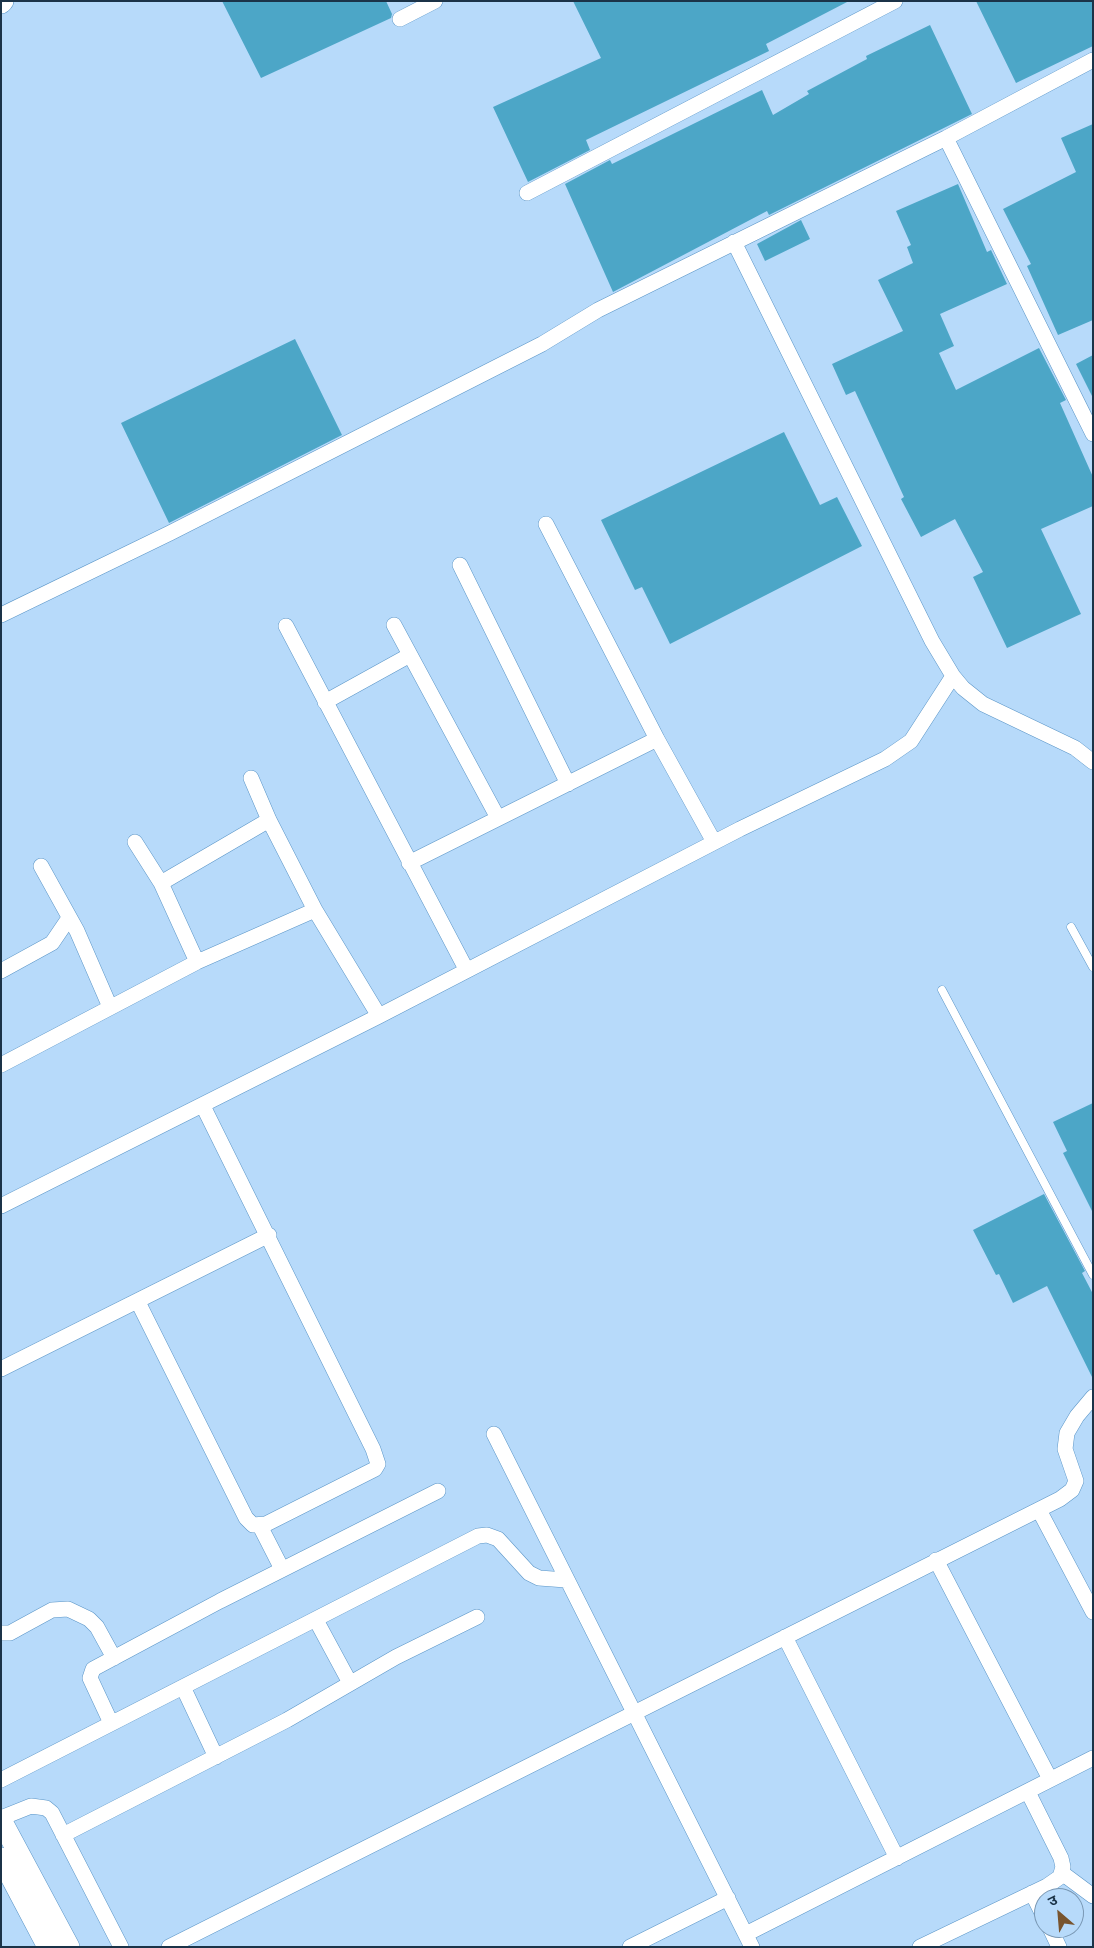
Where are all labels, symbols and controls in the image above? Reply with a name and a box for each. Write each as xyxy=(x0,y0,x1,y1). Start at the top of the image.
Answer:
north arrow xyxy=(1034,1888,1084,1938)
text: उ xyxy=(1045,1891,1060,1910)

